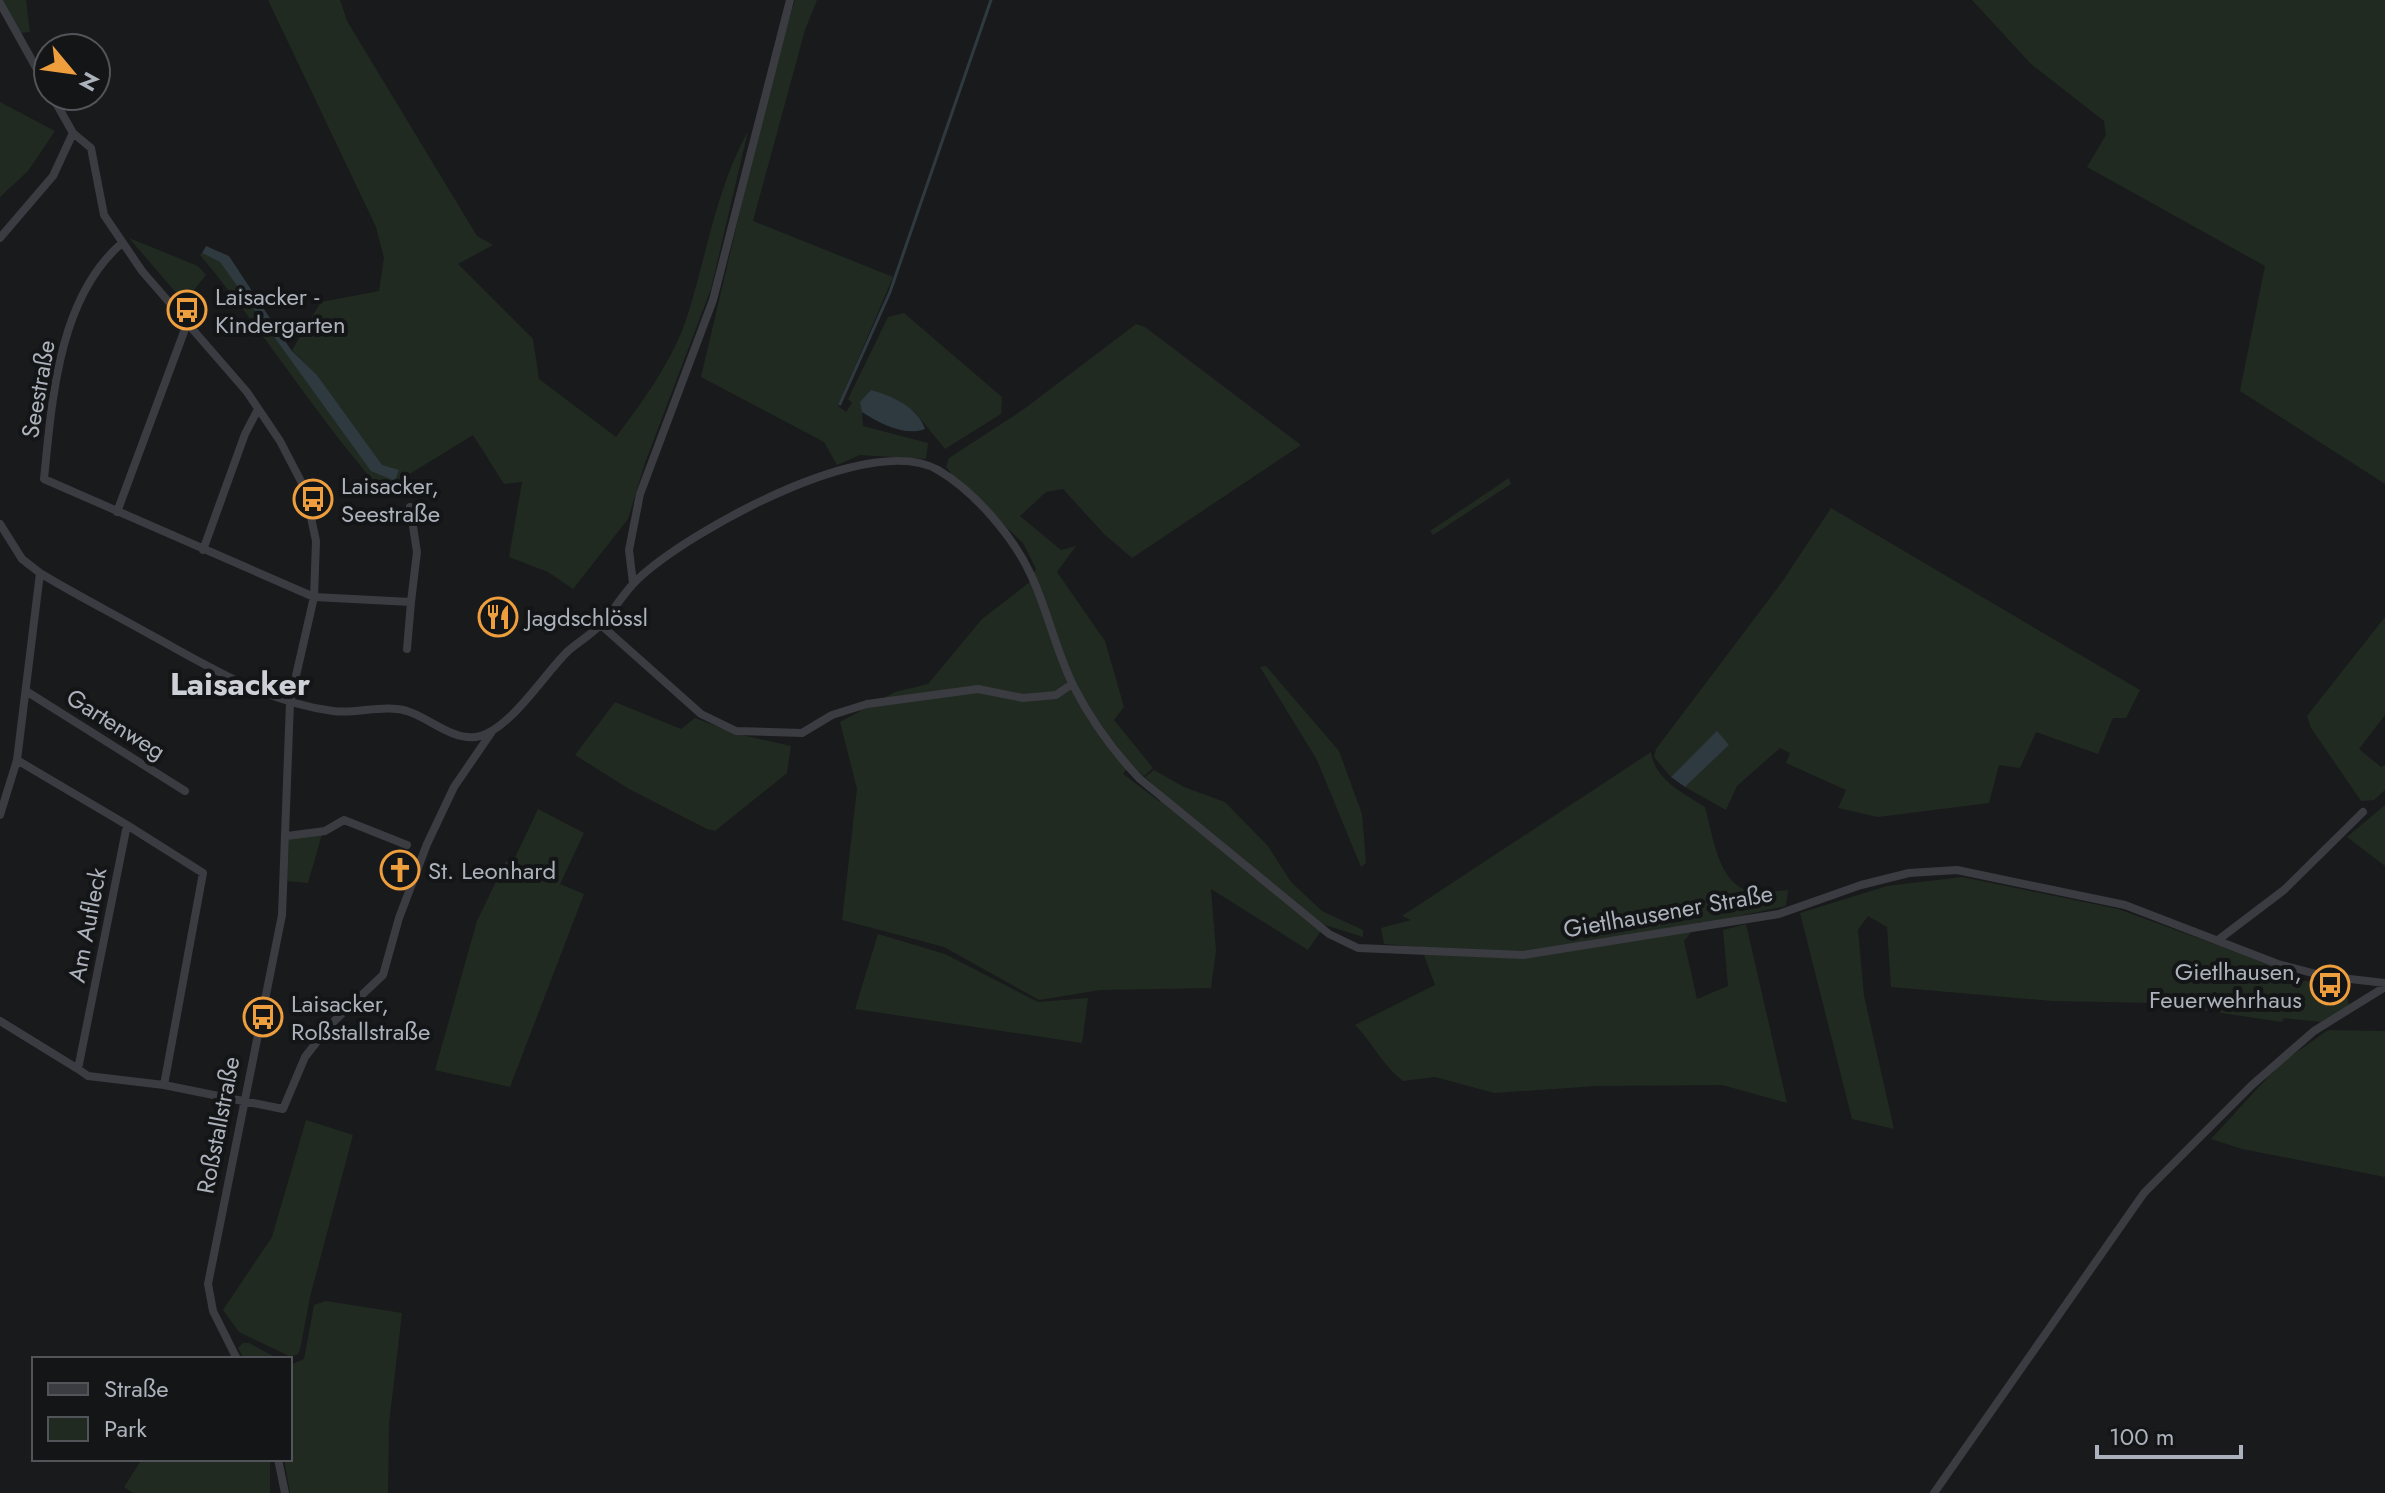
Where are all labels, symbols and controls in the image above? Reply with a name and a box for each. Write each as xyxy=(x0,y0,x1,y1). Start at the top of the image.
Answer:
north arrow xyxy=(32,32,112,112)
text: N xyxy=(71,66,108,97)
place label: Laisacker - Kindergarten xyxy=(215,279,346,342)
bus stop icon: Laisacker - Kindergarten xyxy=(166,289,208,331)
street label: Seestraße xyxy=(12,337,64,441)
place label: Laisacker, Seestraße xyxy=(341,468,440,531)
bus stop icon: Laisacker, Seestraße xyxy=(292,478,334,520)
restaurant icon: Jagdschlössl xyxy=(477,596,519,638)
place label: Jagdschlössl xyxy=(523,600,648,635)
district label: Laisacker xyxy=(170,661,310,707)
street label: Gartenweg xyxy=(60,680,172,768)
church icon: St. Leonhard xyxy=(379,849,421,891)
place label: St. Leonhard xyxy=(428,853,556,888)
street label: Am Aufleck xyxy=(59,864,115,986)
street label: Gietlhausener Straße xyxy=(1560,875,1776,947)
place label: Gietlhausen, Feuerwehrhaus xyxy=(2149,954,2302,1017)
bus stop icon: Gietlhausen, Feuerwehrhaus xyxy=(2309,964,2351,1006)
place label: Laisacker, Roßstallstraße xyxy=(291,986,430,1049)
bus stop icon: Laisacker, Roßstallstraße xyxy=(242,996,284,1038)
street label: Roßstallstraße xyxy=(188,1053,248,1197)
legend xyxy=(32,1357,292,1461)
text: Straße xyxy=(104,1371,169,1406)
scale bar xyxy=(2097,1409,2241,1459)
text: Park xyxy=(104,1411,147,1446)
text: 100 m xyxy=(2109,1419,2175,1454)

